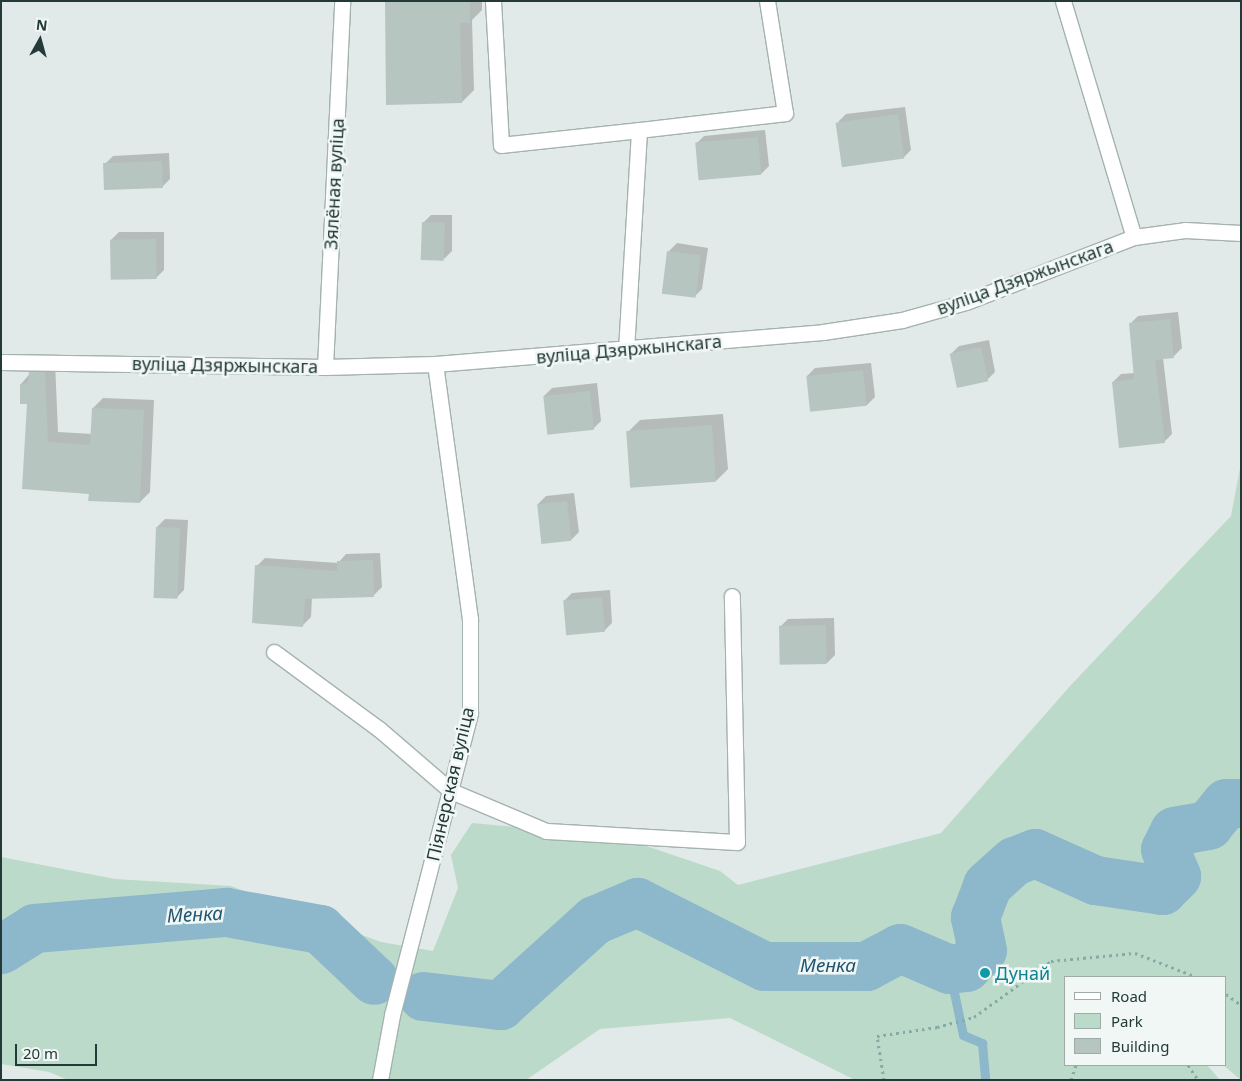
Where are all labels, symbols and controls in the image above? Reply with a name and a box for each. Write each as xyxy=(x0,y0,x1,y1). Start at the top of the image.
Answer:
text: N xyxy=(35,14,49,35)
north arrow xyxy=(15,15,65,65)
street label: Зялёная вуліца xyxy=(320,118,348,250)
street label: вуліца Дзяржынскага xyxy=(934,235,1116,319)
street label: вуліца Дзяржынскага xyxy=(535,330,723,368)
street label: вуліца Дзяржынскага xyxy=(132,353,318,377)
street label: Піянерская вуліца xyxy=(422,705,478,863)
water label: Менка xyxy=(166,902,224,928)
water label: Менка xyxy=(800,955,856,977)
place label: Дунай xyxy=(995,962,1050,984)
marker: Дунай xyxy=(979,967,991,979)
legend xyxy=(1064,976,1227,1066)
text: Road xyxy=(1111,986,1147,1006)
text: Park xyxy=(1111,1011,1143,1031)
scale bar xyxy=(18,1034,100,1066)
text: Building xyxy=(1111,1036,1169,1056)
text: 20 m xyxy=(23,1043,58,1063)

